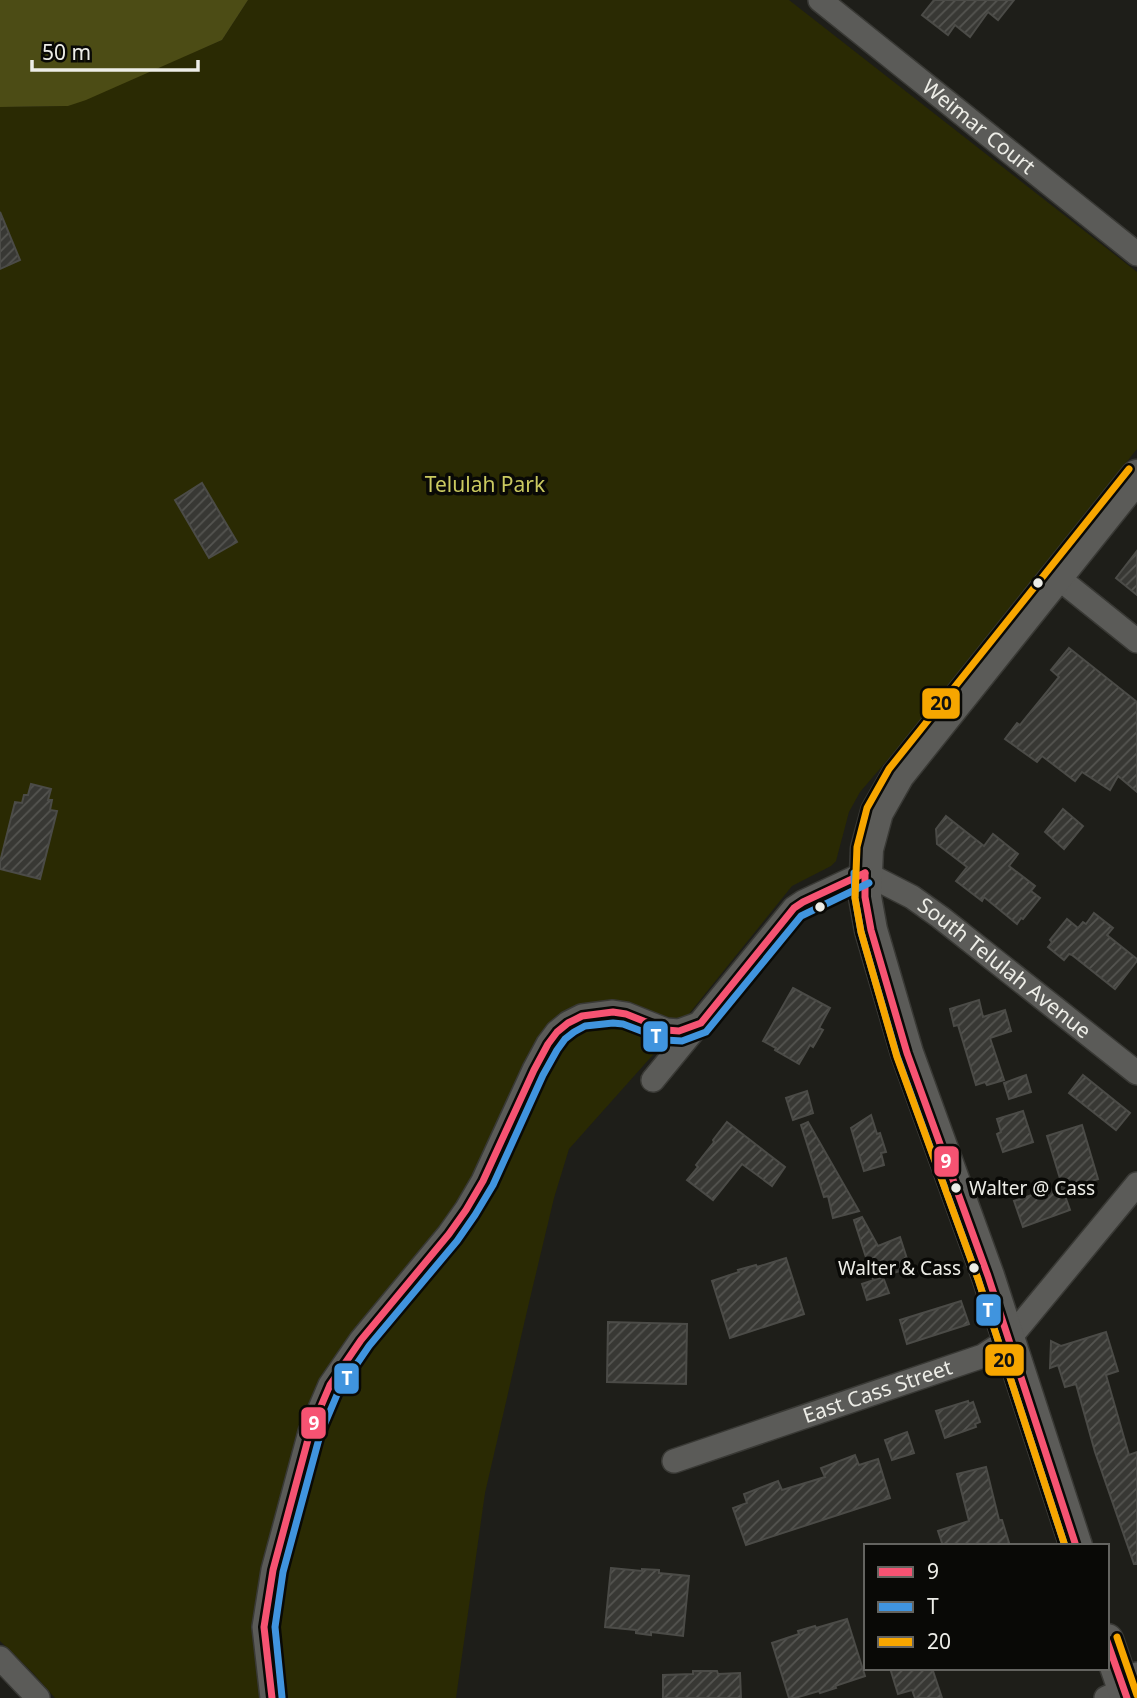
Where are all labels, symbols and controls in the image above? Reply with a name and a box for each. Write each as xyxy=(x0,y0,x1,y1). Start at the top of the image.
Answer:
scale bar xyxy=(32,28,198,72)
text: 50 m xyxy=(42,38,91,66)
street label: Weimar Court xyxy=(917,72,1042,180)
park label: Telulah Park xyxy=(425,470,546,498)
unlabelled marker xyxy=(1031,576,1045,590)
line badge: 20 xyxy=(921,687,961,720)
text: 20 xyxy=(930,690,952,716)
street label: South Telulah Avenue xyxy=(913,891,1097,1044)
unlabelled marker xyxy=(813,900,827,914)
line badge: T xyxy=(642,1020,669,1053)
text: T xyxy=(651,1023,662,1049)
line badge: 9 xyxy=(933,1145,960,1178)
text: 9 xyxy=(941,1148,952,1174)
place label: Walter @ Cass xyxy=(969,1175,1095,1201)
marker: Walter @ Cass xyxy=(949,1181,963,1195)
place label: Walter & Cass xyxy=(838,1255,961,1281)
marker: Walter & Cass xyxy=(967,1261,981,1275)
line badge: T xyxy=(975,1293,1002,1327)
text: T xyxy=(983,1297,994,1323)
line badge: 20 xyxy=(984,1343,1025,1377)
text: 20 xyxy=(993,1347,1015,1373)
street label: East Cass Street xyxy=(799,1352,956,1429)
line badge: T xyxy=(333,1362,360,1395)
text: T xyxy=(342,1365,353,1391)
line badge: 9 xyxy=(300,1406,327,1440)
text: 9 xyxy=(309,1410,320,1436)
legend xyxy=(864,1544,1109,1670)
text: 9 xyxy=(927,1557,939,1585)
text: T xyxy=(927,1592,939,1620)
text: 20 xyxy=(927,1627,951,1655)

